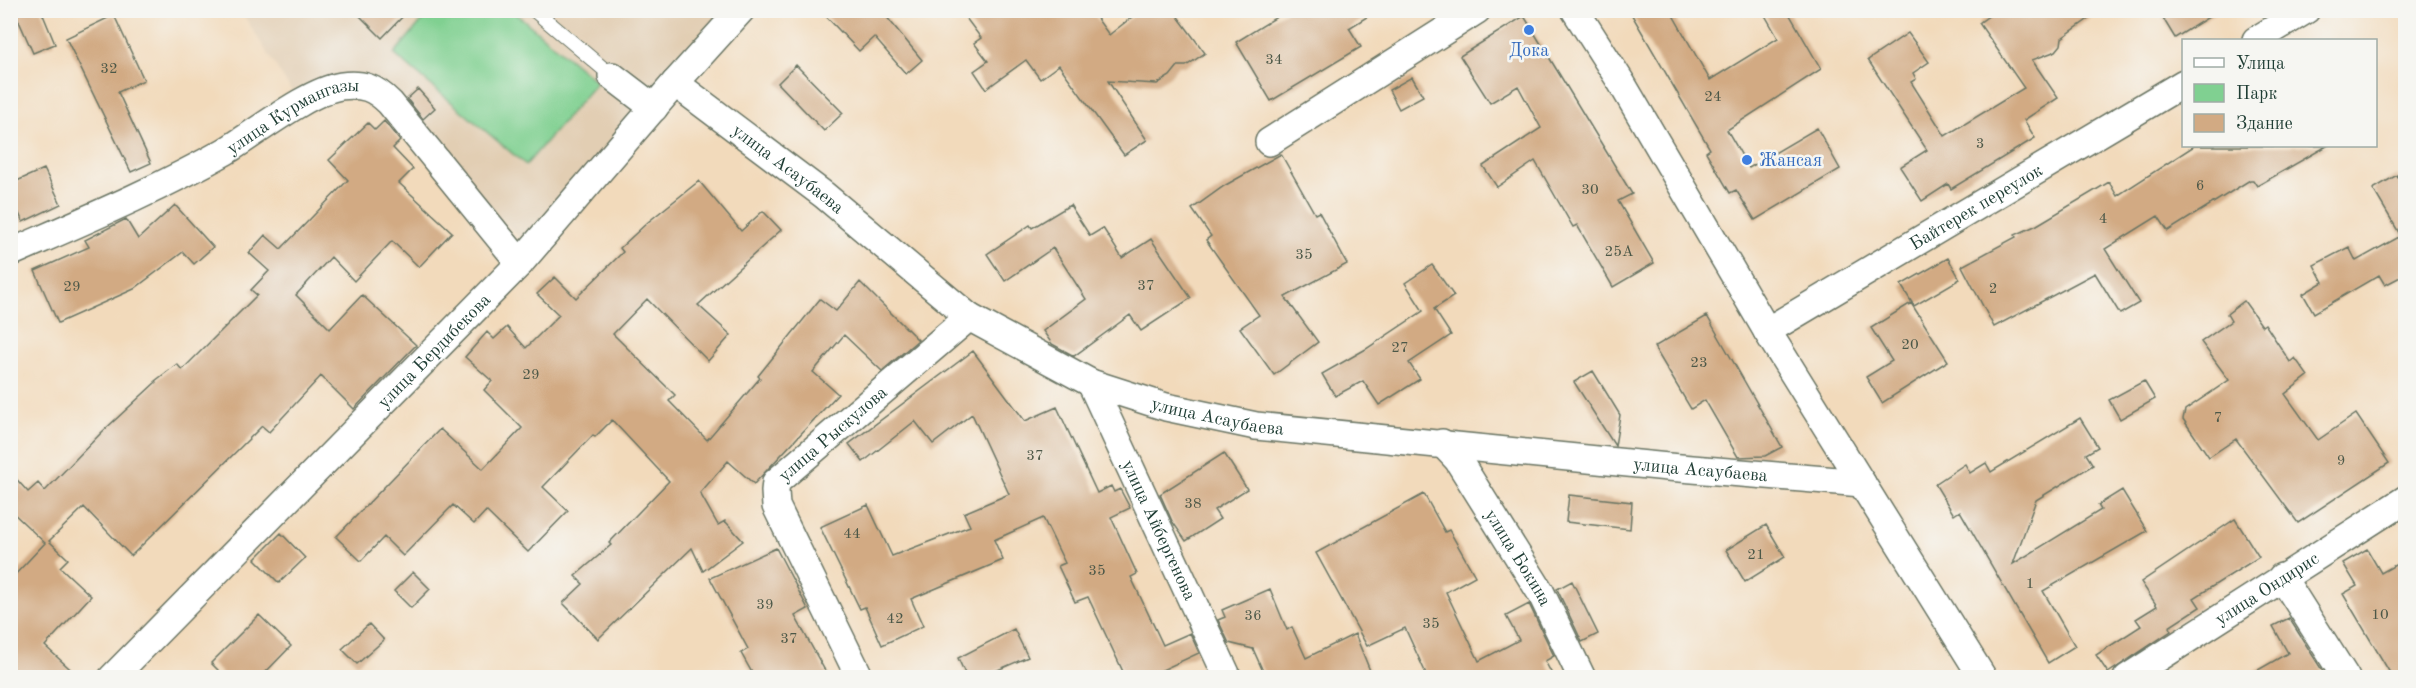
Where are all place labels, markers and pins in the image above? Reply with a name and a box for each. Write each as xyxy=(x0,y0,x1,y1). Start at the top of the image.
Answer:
marker: Дока xyxy=(1522,23,1536,37)
place label: Дока xyxy=(1509,42,1549,60)
place label: Жансая xyxy=(1759,152,1822,170)
marker: Жансая xyxy=(1740,153,1754,167)

